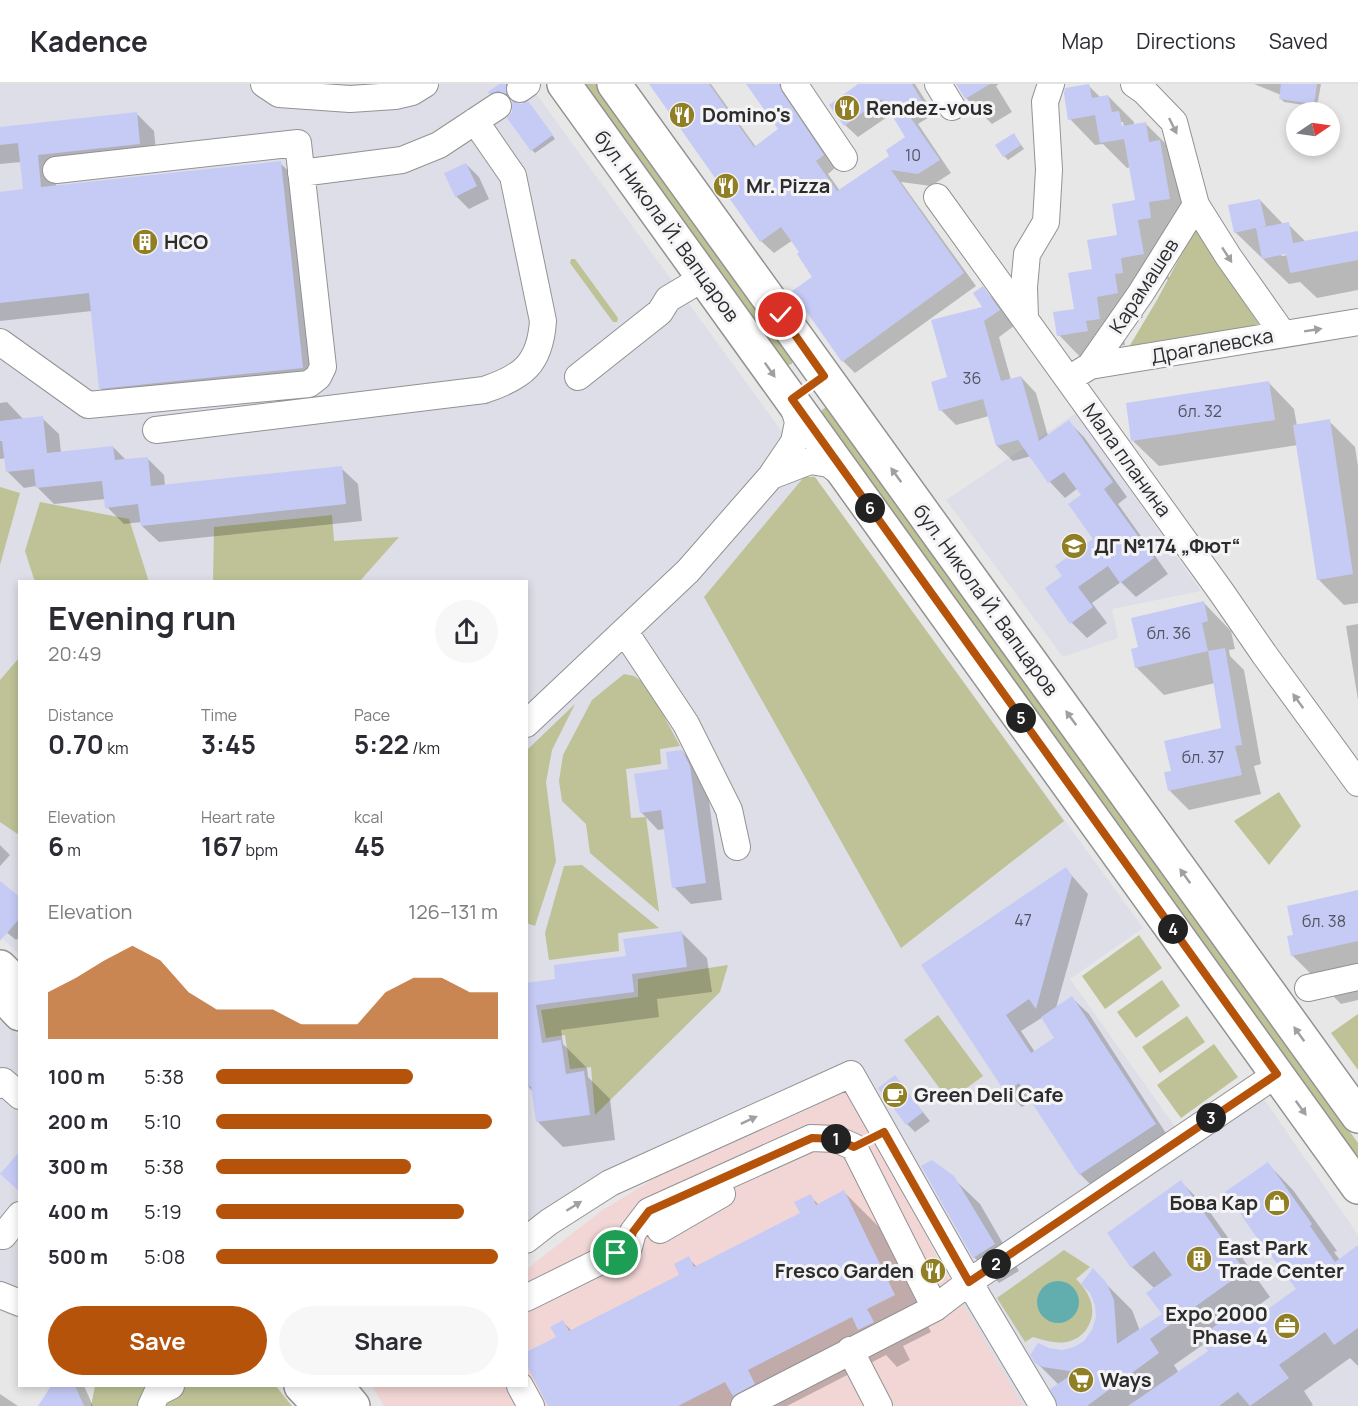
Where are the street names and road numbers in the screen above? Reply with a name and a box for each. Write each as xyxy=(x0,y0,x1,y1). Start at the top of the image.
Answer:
street label: бул. Никола Й. Вапцаров xyxy=(589,124,746,327)
street label: Карамашев xyxy=(1103,233,1185,339)
street label: Драгалевска xyxy=(1149,321,1275,370)
street label: Мала планина xyxy=(1077,397,1178,522)
street label: бул. Никола Й. Вапцаров xyxy=(908,498,1065,701)

